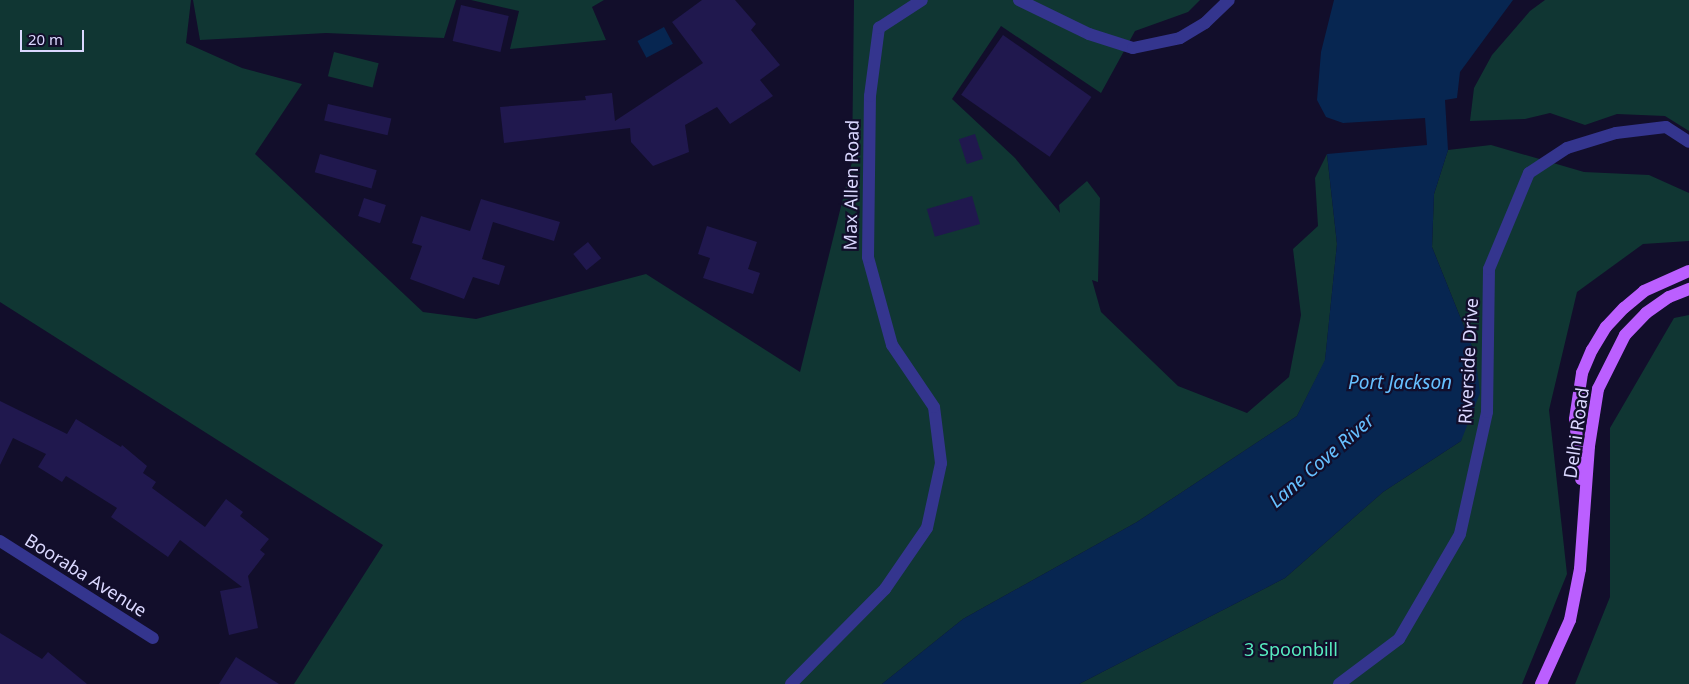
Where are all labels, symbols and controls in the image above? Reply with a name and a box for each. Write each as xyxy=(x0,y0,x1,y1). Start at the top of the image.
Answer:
scale bar xyxy=(22,20,86,52)
text: 20 m xyxy=(28,29,63,49)
street label: Max Allen Road xyxy=(839,120,863,250)
street label: Riverside Drive xyxy=(1454,297,1482,425)
water label: Port Jackson xyxy=(1348,372,1452,394)
street label: Delhi Road xyxy=(1559,386,1593,480)
water label: Lane Cove River xyxy=(1265,409,1379,513)
street label: Booraba Avenue xyxy=(21,529,151,621)
park label: 3 Spoonbill xyxy=(1244,638,1338,660)

